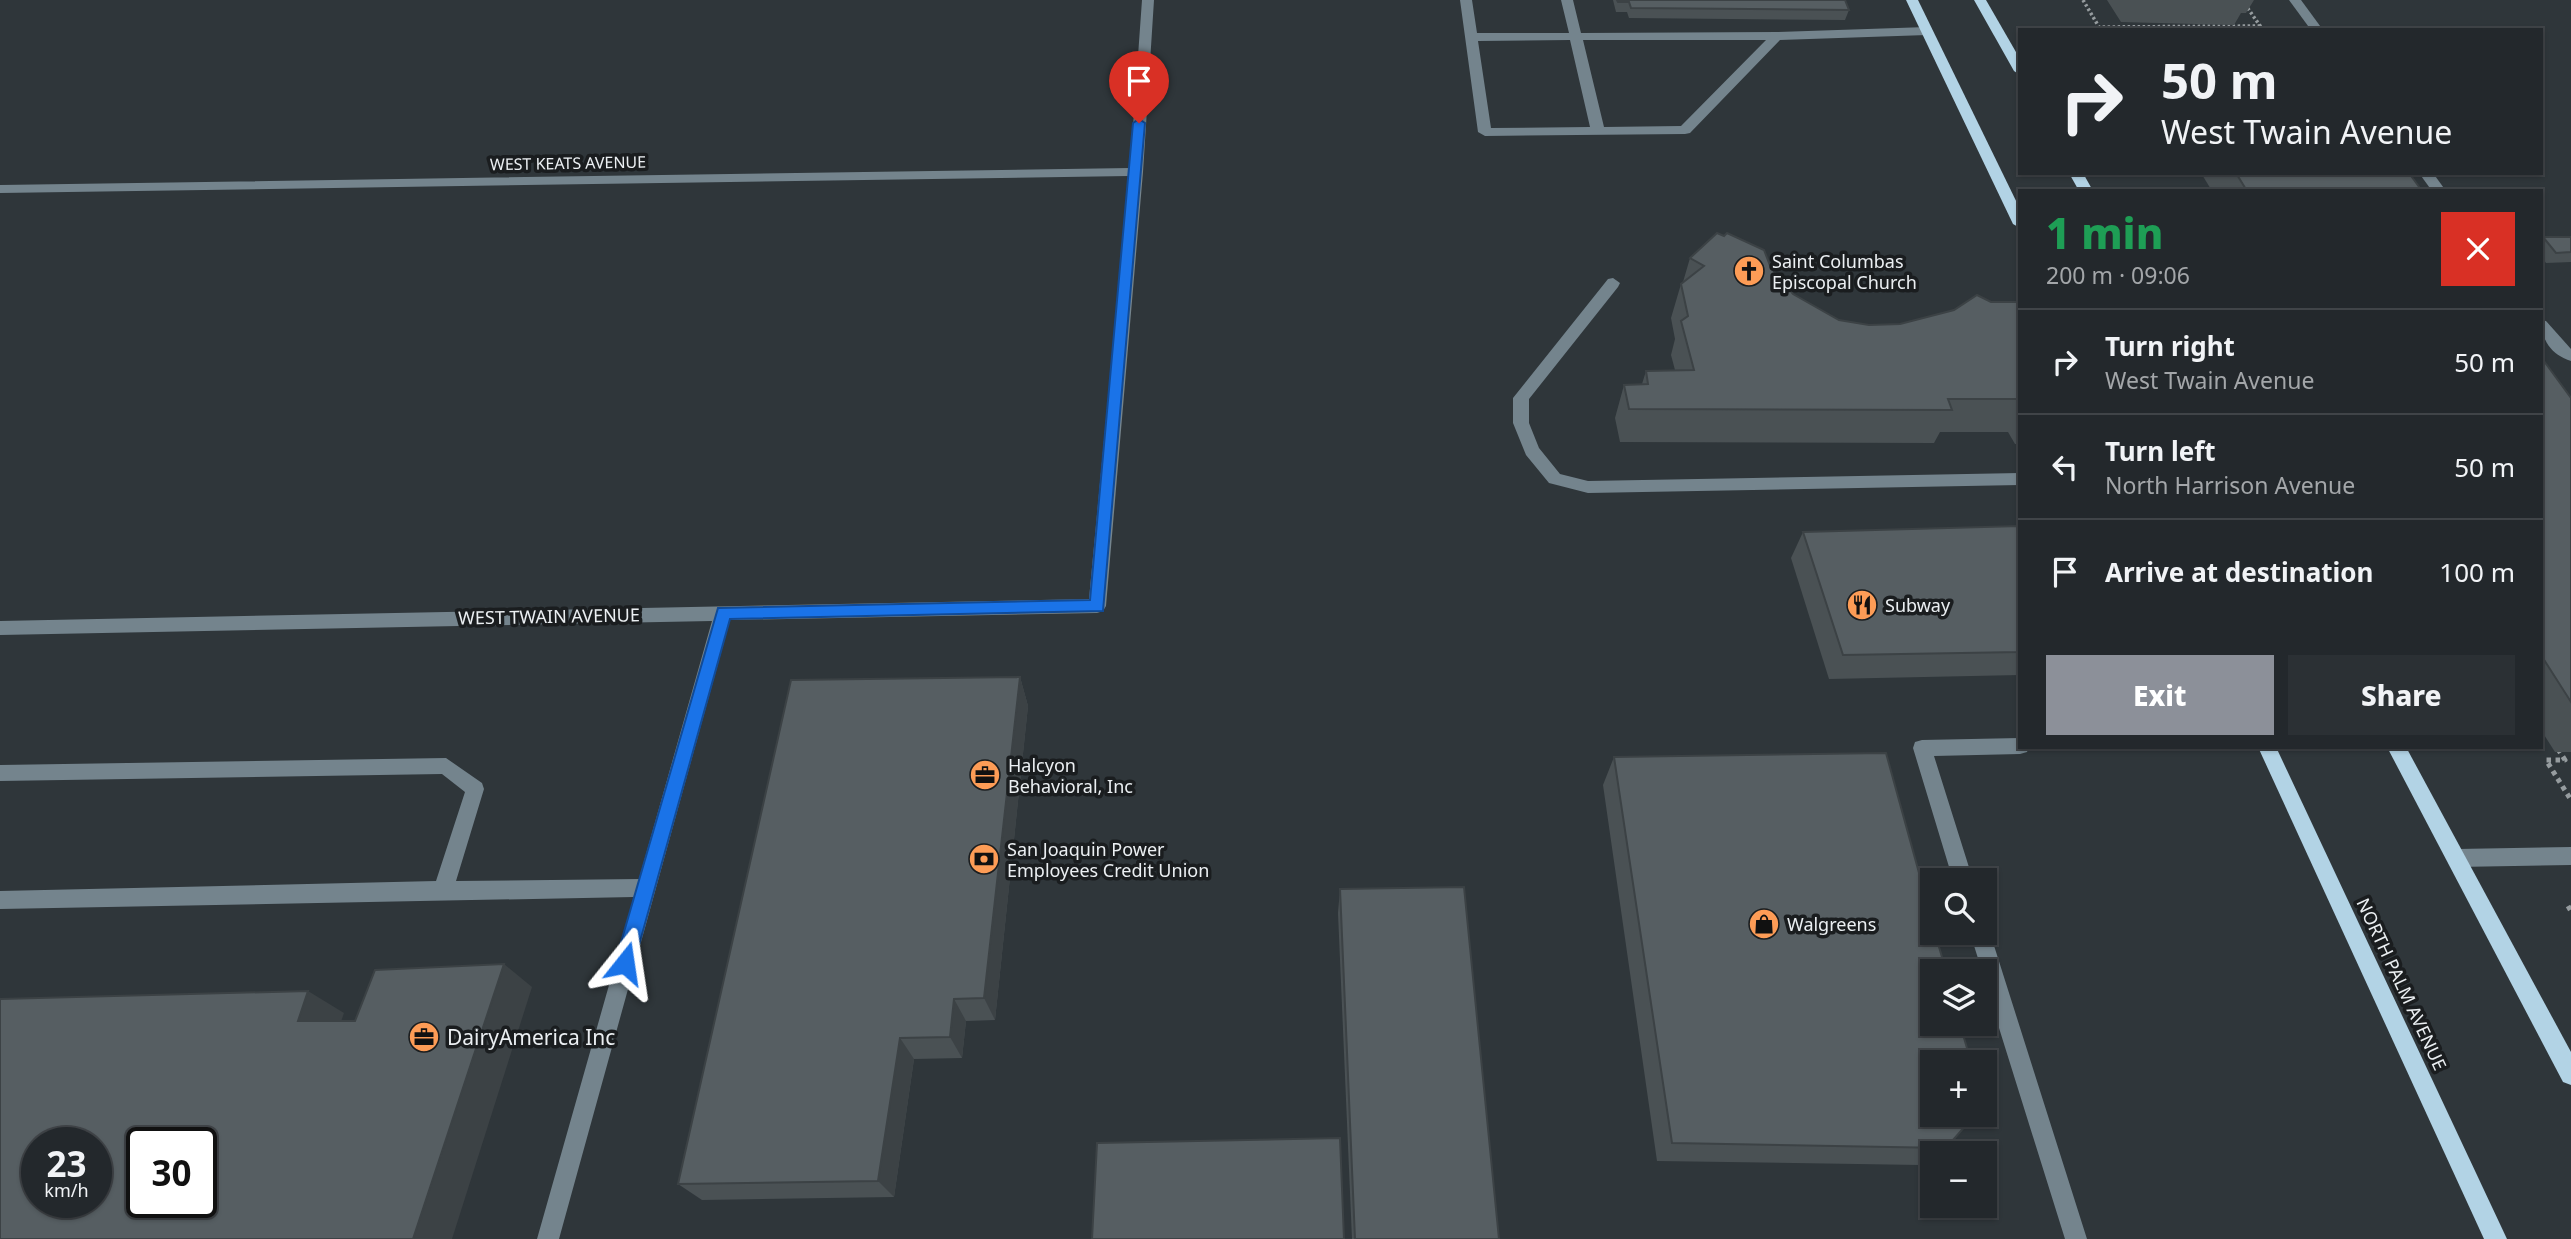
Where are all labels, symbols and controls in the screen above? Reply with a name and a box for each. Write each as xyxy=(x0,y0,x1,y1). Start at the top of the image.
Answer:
text: 50 m xyxy=(2161,47,2278,113)
pin xyxy=(1109,51,1169,123)
icon: right xyxy=(2046,56,2137,147)
icon: arrive xyxy=(1120,62,1158,100)
text: West Twain Avenue xyxy=(2161,110,2452,153)
street label: WEST KEATS AVENUE xyxy=(490,151,646,175)
text: 1 min xyxy=(2046,204,2163,261)
button: close xyxy=(2441,212,2515,286)
place label: Saint Columbas Episcopal Church xyxy=(1772,249,1917,294)
church icon: Saint Columbas Episcopal Church xyxy=(1732,254,1766,288)
text: 200 m · 09:06 xyxy=(2046,259,2190,291)
text: Turn right xyxy=(2105,328,2235,364)
icon: right xyxy=(2046,343,2084,381)
text: 50 m xyxy=(2454,344,2515,380)
text: West Twain Avenue xyxy=(2105,364,2314,396)
text: Turn left xyxy=(2105,433,2216,469)
icon: left xyxy=(2046,448,2084,486)
text: 50 m xyxy=(2454,449,2515,485)
text: North Harrison Avenue xyxy=(2105,469,2355,501)
icon: arrive xyxy=(2046,553,2084,591)
text: Arrive at destination xyxy=(2105,554,2374,590)
text: 100 m xyxy=(2439,554,2515,590)
restaurant icon: Subway xyxy=(1845,588,1879,622)
place label: Subway xyxy=(1885,593,1951,617)
street label: WEST TWAIN AVENUE xyxy=(458,602,640,630)
button: Exit xyxy=(2046,655,2274,735)
button: Share xyxy=(2288,655,2515,735)
place label: Halcyon Behavioral, Inc xyxy=(1008,753,1133,798)
office icon: Halcyon Behavioral, Inc xyxy=(968,758,1002,792)
place label: San Joaquin Power Employees Credit Union xyxy=(1007,837,1209,882)
bank icon: San Joaquin Power Employees Credit Union xyxy=(967,842,1001,876)
map controls xyxy=(1920,868,1997,1218)
button: search xyxy=(1920,868,1997,945)
street label: NORTH PALM AVENUE xyxy=(2352,894,2452,1074)
shop icon: Walgreens xyxy=(1747,907,1781,941)
place label: Walgreens xyxy=(1787,912,1876,936)
position arrow xyxy=(588,926,662,1000)
button: layers xyxy=(1920,959,1997,1036)
office icon: DairyAmerica Inc xyxy=(407,1020,441,1054)
place label: DairyAmerica Inc xyxy=(447,1023,615,1051)
button: + xyxy=(1920,1050,1997,1127)
speed limit sign: 30 xyxy=(126,1127,217,1218)
text: 23 xyxy=(46,1140,87,1187)
button: − xyxy=(1920,1141,1997,1218)
text: km/h xyxy=(44,1178,89,1202)

